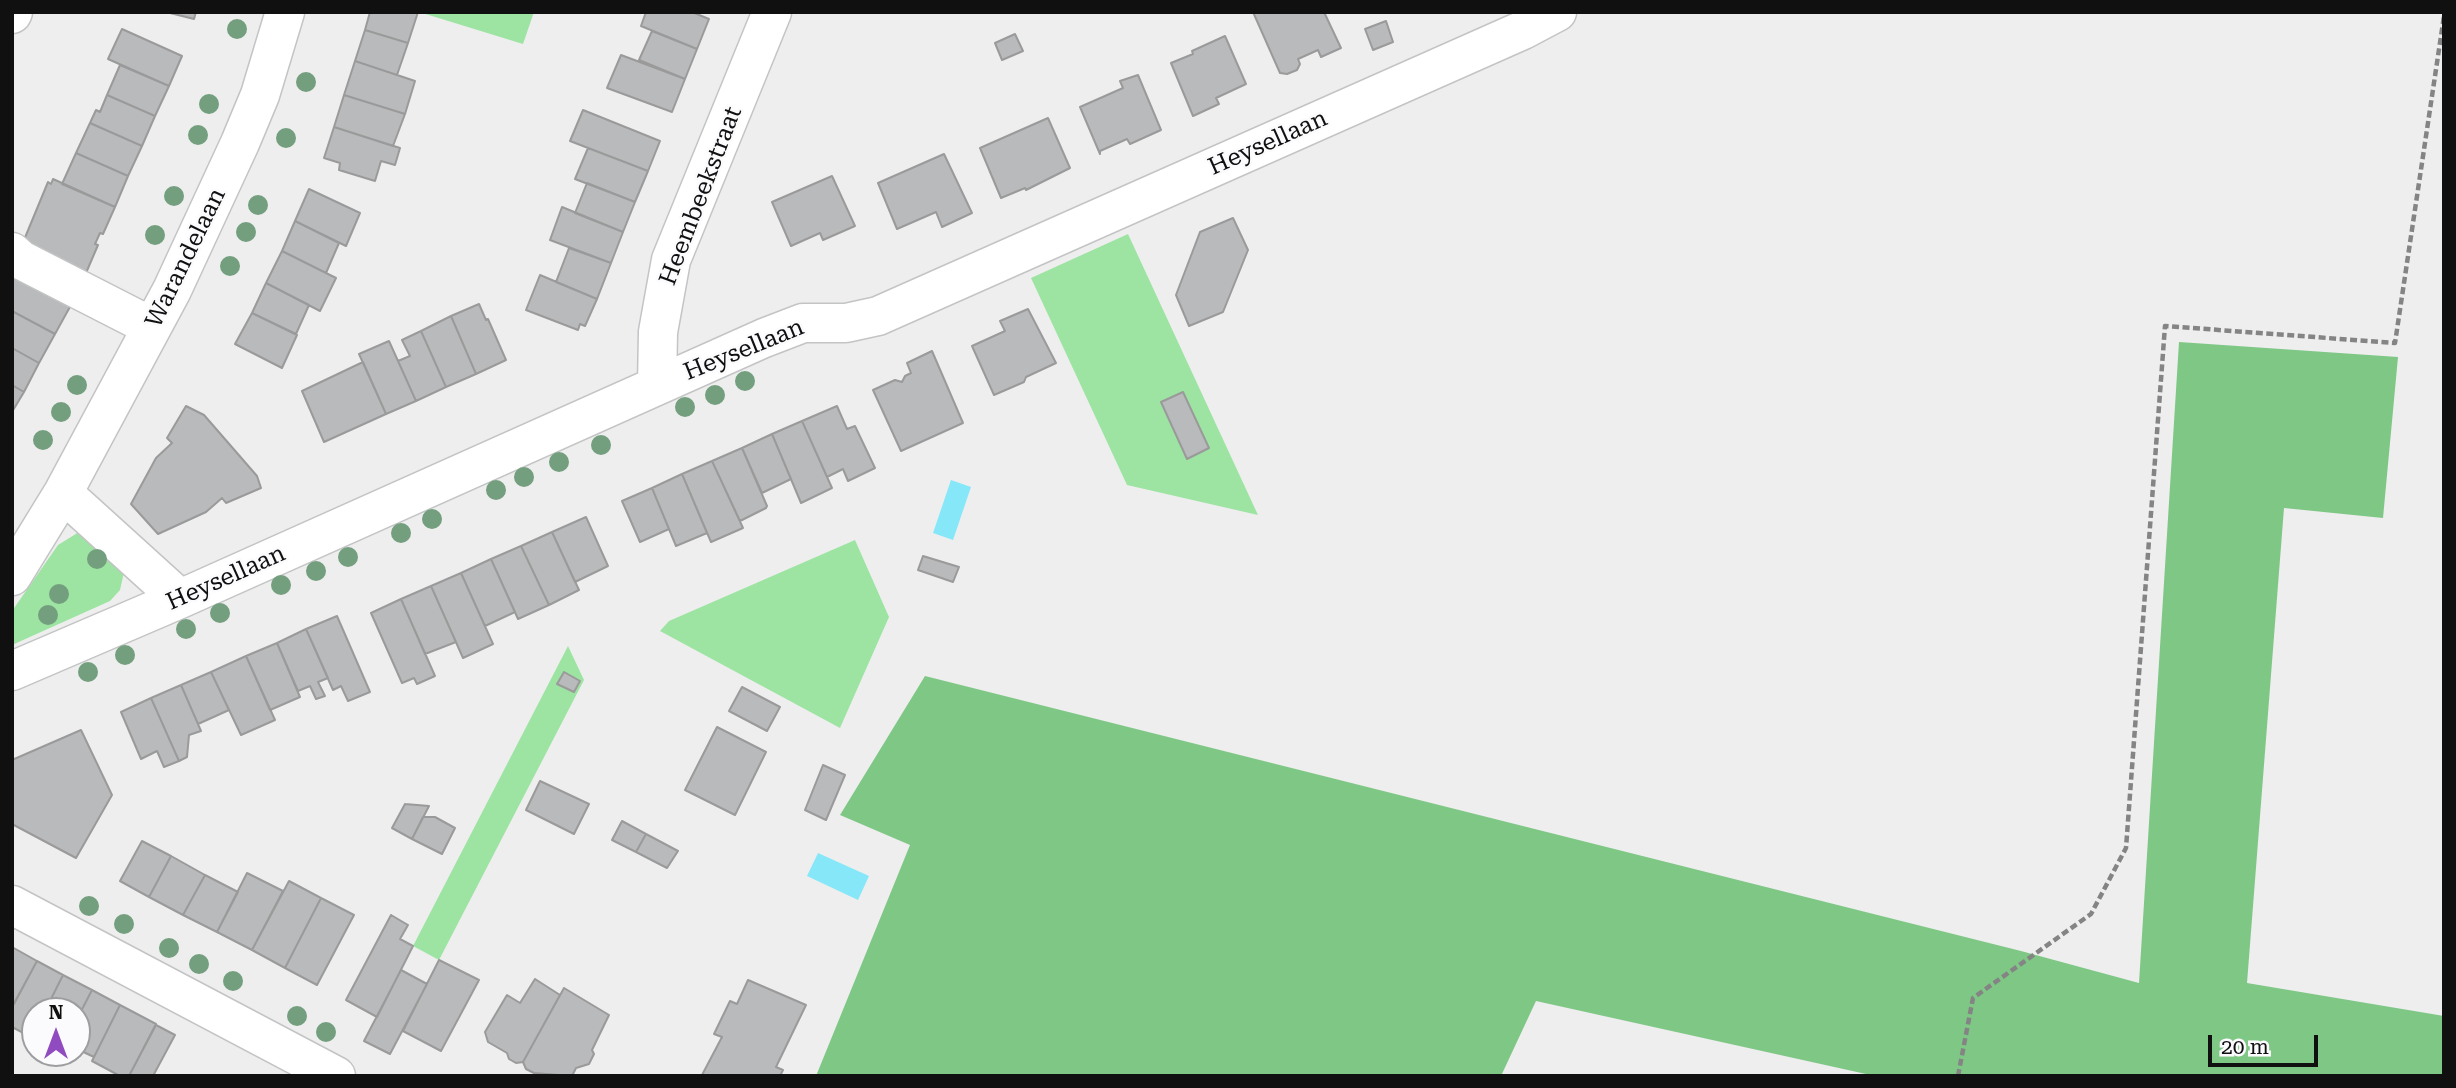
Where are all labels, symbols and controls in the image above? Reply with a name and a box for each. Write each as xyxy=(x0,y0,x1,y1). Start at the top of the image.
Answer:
street label: Heembeekstraat xyxy=(654,103,748,289)
street label: Heysellaan xyxy=(1204,104,1332,182)
street label: Warandelaan xyxy=(140,184,232,332)
street label: Heysellaan xyxy=(680,313,808,387)
street label: Heysellaan xyxy=(162,539,290,617)
north arrow xyxy=(21,997,91,1067)
text: N xyxy=(49,1001,63,1024)
scale bar xyxy=(2211,1021,2321,1066)
text: 20 m xyxy=(2221,1035,2269,1059)

